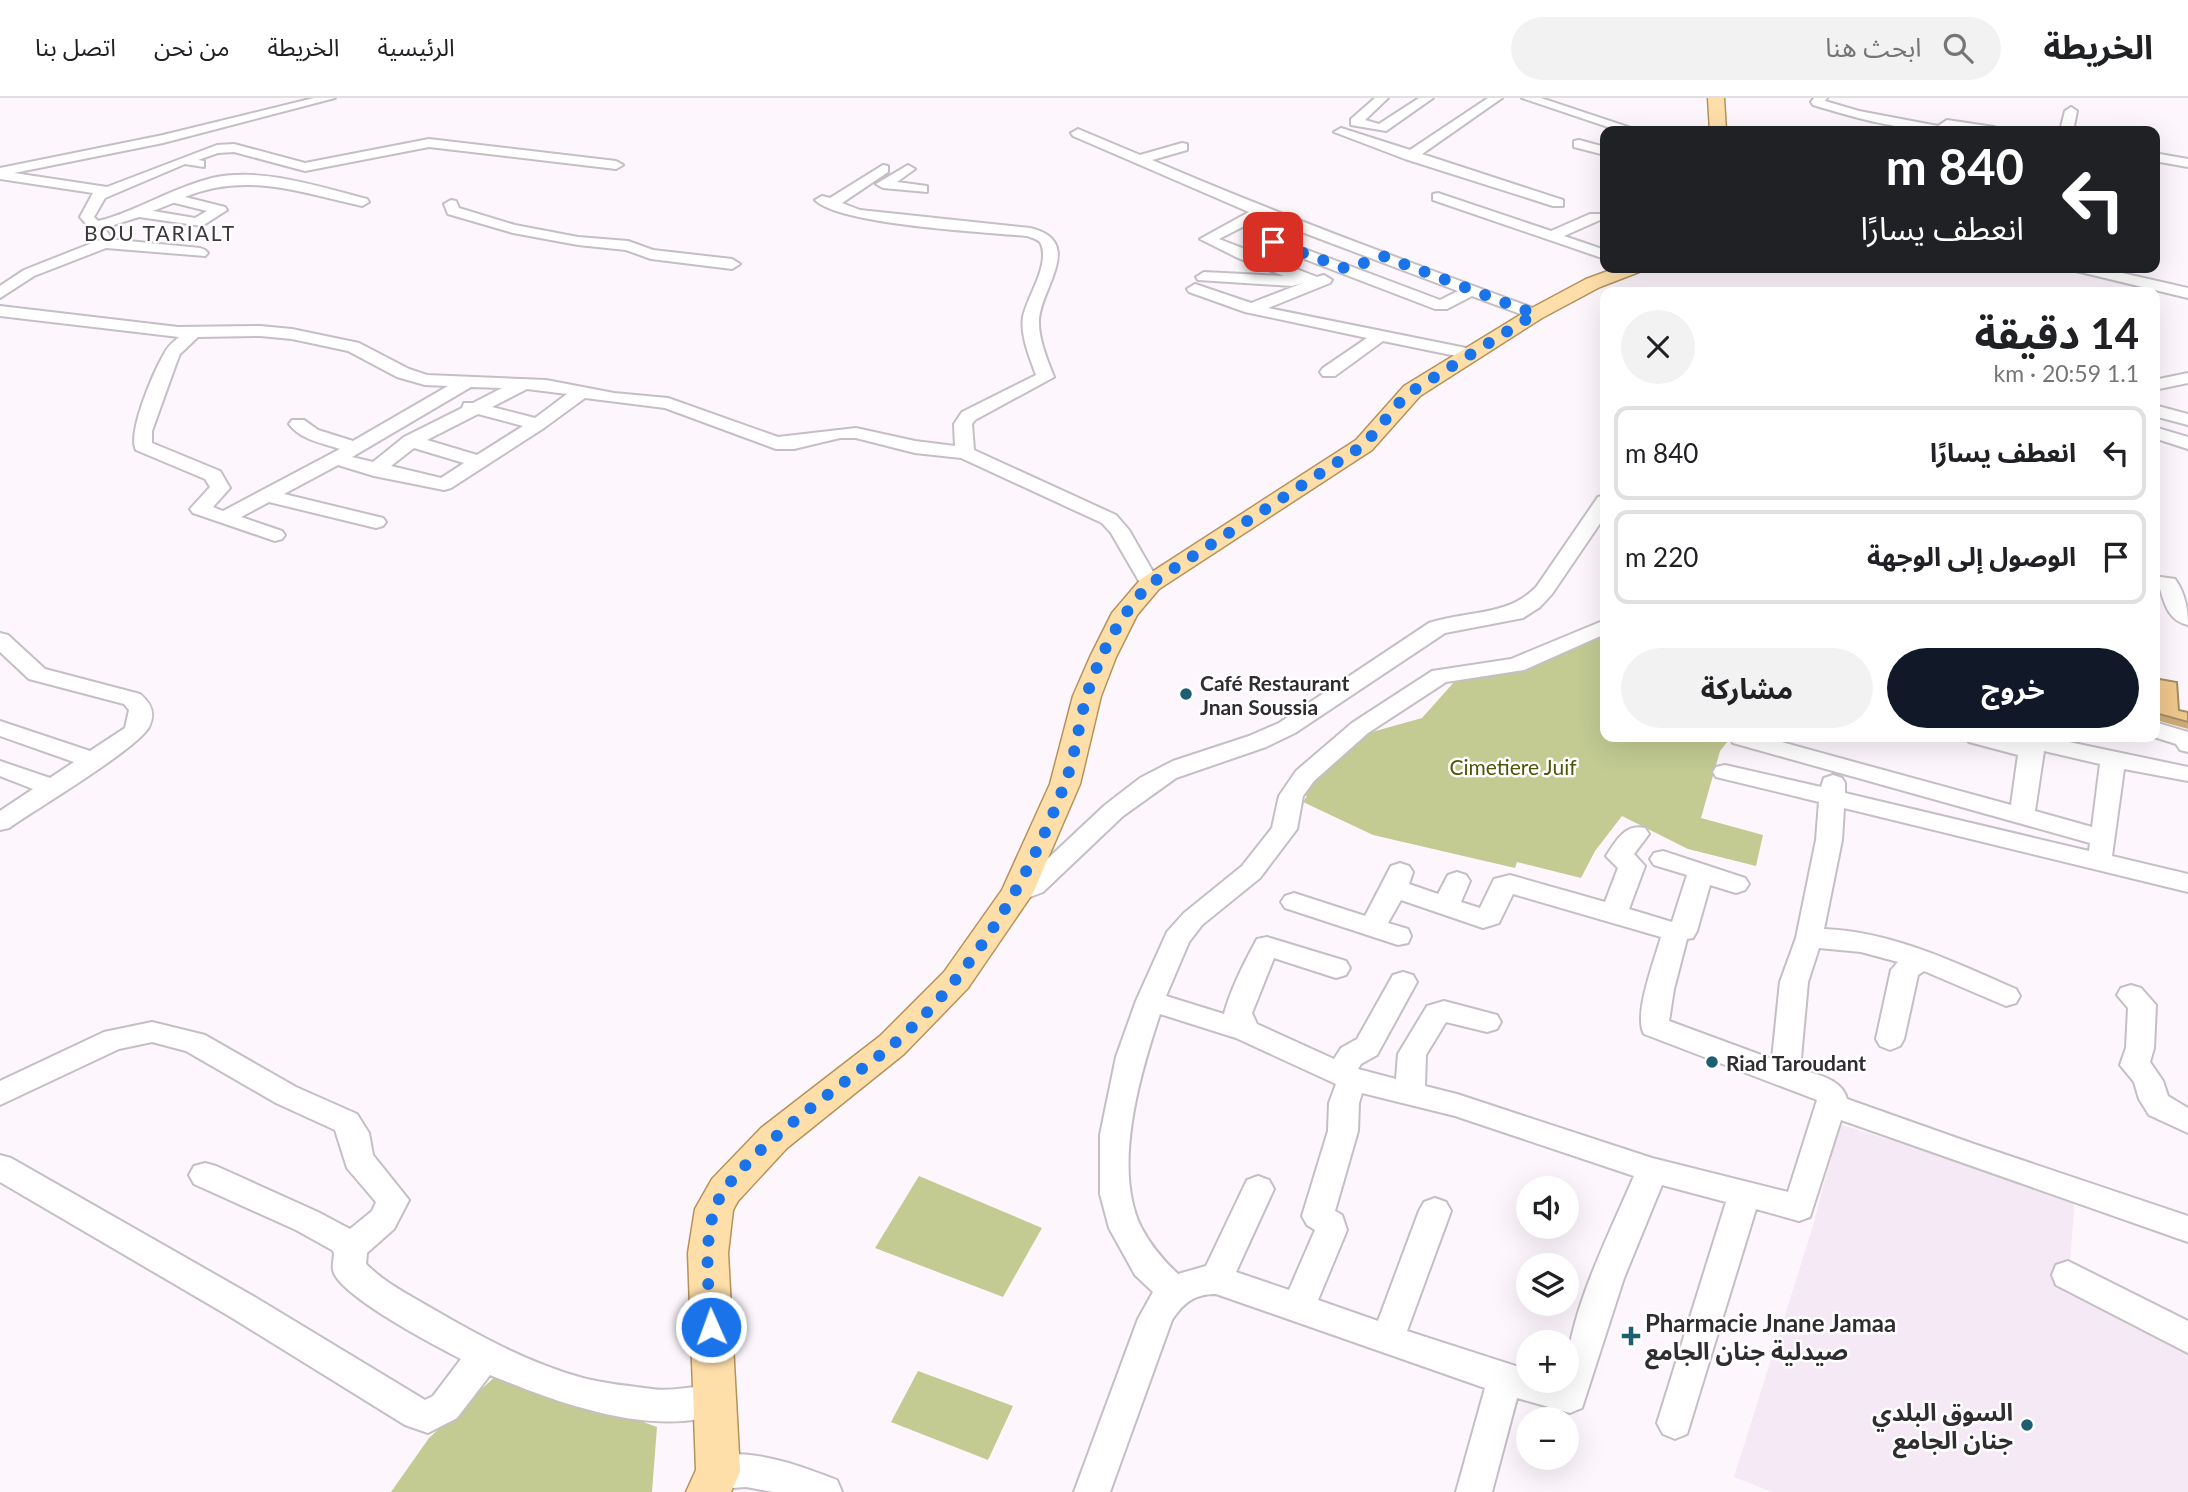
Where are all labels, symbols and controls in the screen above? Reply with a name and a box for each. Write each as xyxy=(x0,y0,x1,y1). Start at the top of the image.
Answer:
search box xyxy=(1511,17,2001,80)
text: الخريطة xyxy=(2043,26,2153,66)
icon: search xyxy=(1939,29,1977,67)
text: ابحث هنا xyxy=(1825,31,1921,63)
text: اتصل بنا xyxy=(35,32,116,61)
text: من نحن xyxy=(154,32,230,61)
text: الخريطة xyxy=(268,32,339,61)
text: الرئيسية xyxy=(377,32,455,61)
text: 840 m xyxy=(1886,137,2024,195)
icon: left xyxy=(2048,154,2139,245)
text: انعطف يسارًا xyxy=(1860,208,2024,247)
pin xyxy=(1243,212,1303,272)
district label: BOU TARIALT xyxy=(84,220,236,245)
icon: arrive xyxy=(1254,223,1292,261)
text: 14 دقيقة xyxy=(1974,308,2139,358)
button: close xyxy=(1621,310,1695,384)
text: 1.1 km · 20:59 xyxy=(1994,359,2139,387)
icon: left xyxy=(2097,434,2135,472)
text: انعطف يسارًا xyxy=(1930,436,2076,468)
text: 840 m xyxy=(1625,437,1698,469)
icon: arrive xyxy=(2097,538,2135,576)
text: الوصول إلى الوجهة xyxy=(1867,540,2076,572)
text: 220 m xyxy=(1625,541,1698,573)
button: مشاركة xyxy=(1621,648,1873,728)
button: خروج xyxy=(1887,648,2139,728)
place label: Café Restaurant Jnan Soussia xyxy=(1200,670,1350,719)
marker: Café Restaurant Jnan Soussia xyxy=(1178,686,1194,702)
park label: Cimetiere Juif xyxy=(1449,754,1577,779)
place label: Riad Taroudant xyxy=(1726,1050,1866,1075)
marker: Riad Taroudant xyxy=(1704,1054,1720,1070)
map controls xyxy=(1516,1176,1579,1470)
button: sound xyxy=(1516,1176,1579,1239)
button: layers xyxy=(1516,1253,1579,1316)
position arrow xyxy=(674,1290,748,1364)
place label: Pharmacie Jnane Jamaa صيدلية جنان الجامع xyxy=(1645,1308,1896,1370)
marker: Pharmacie Jnane Jamaa صيدلية جنان الجامع xyxy=(1623,1328,1639,1344)
button: + xyxy=(1516,1330,1579,1393)
place label: السوق البلدي جنان الجامع xyxy=(1872,1397,2013,1459)
button: − xyxy=(1516,1407,1579,1470)
marker: السوق البلدي جنان الجامع xyxy=(2019,1417,2035,1433)

